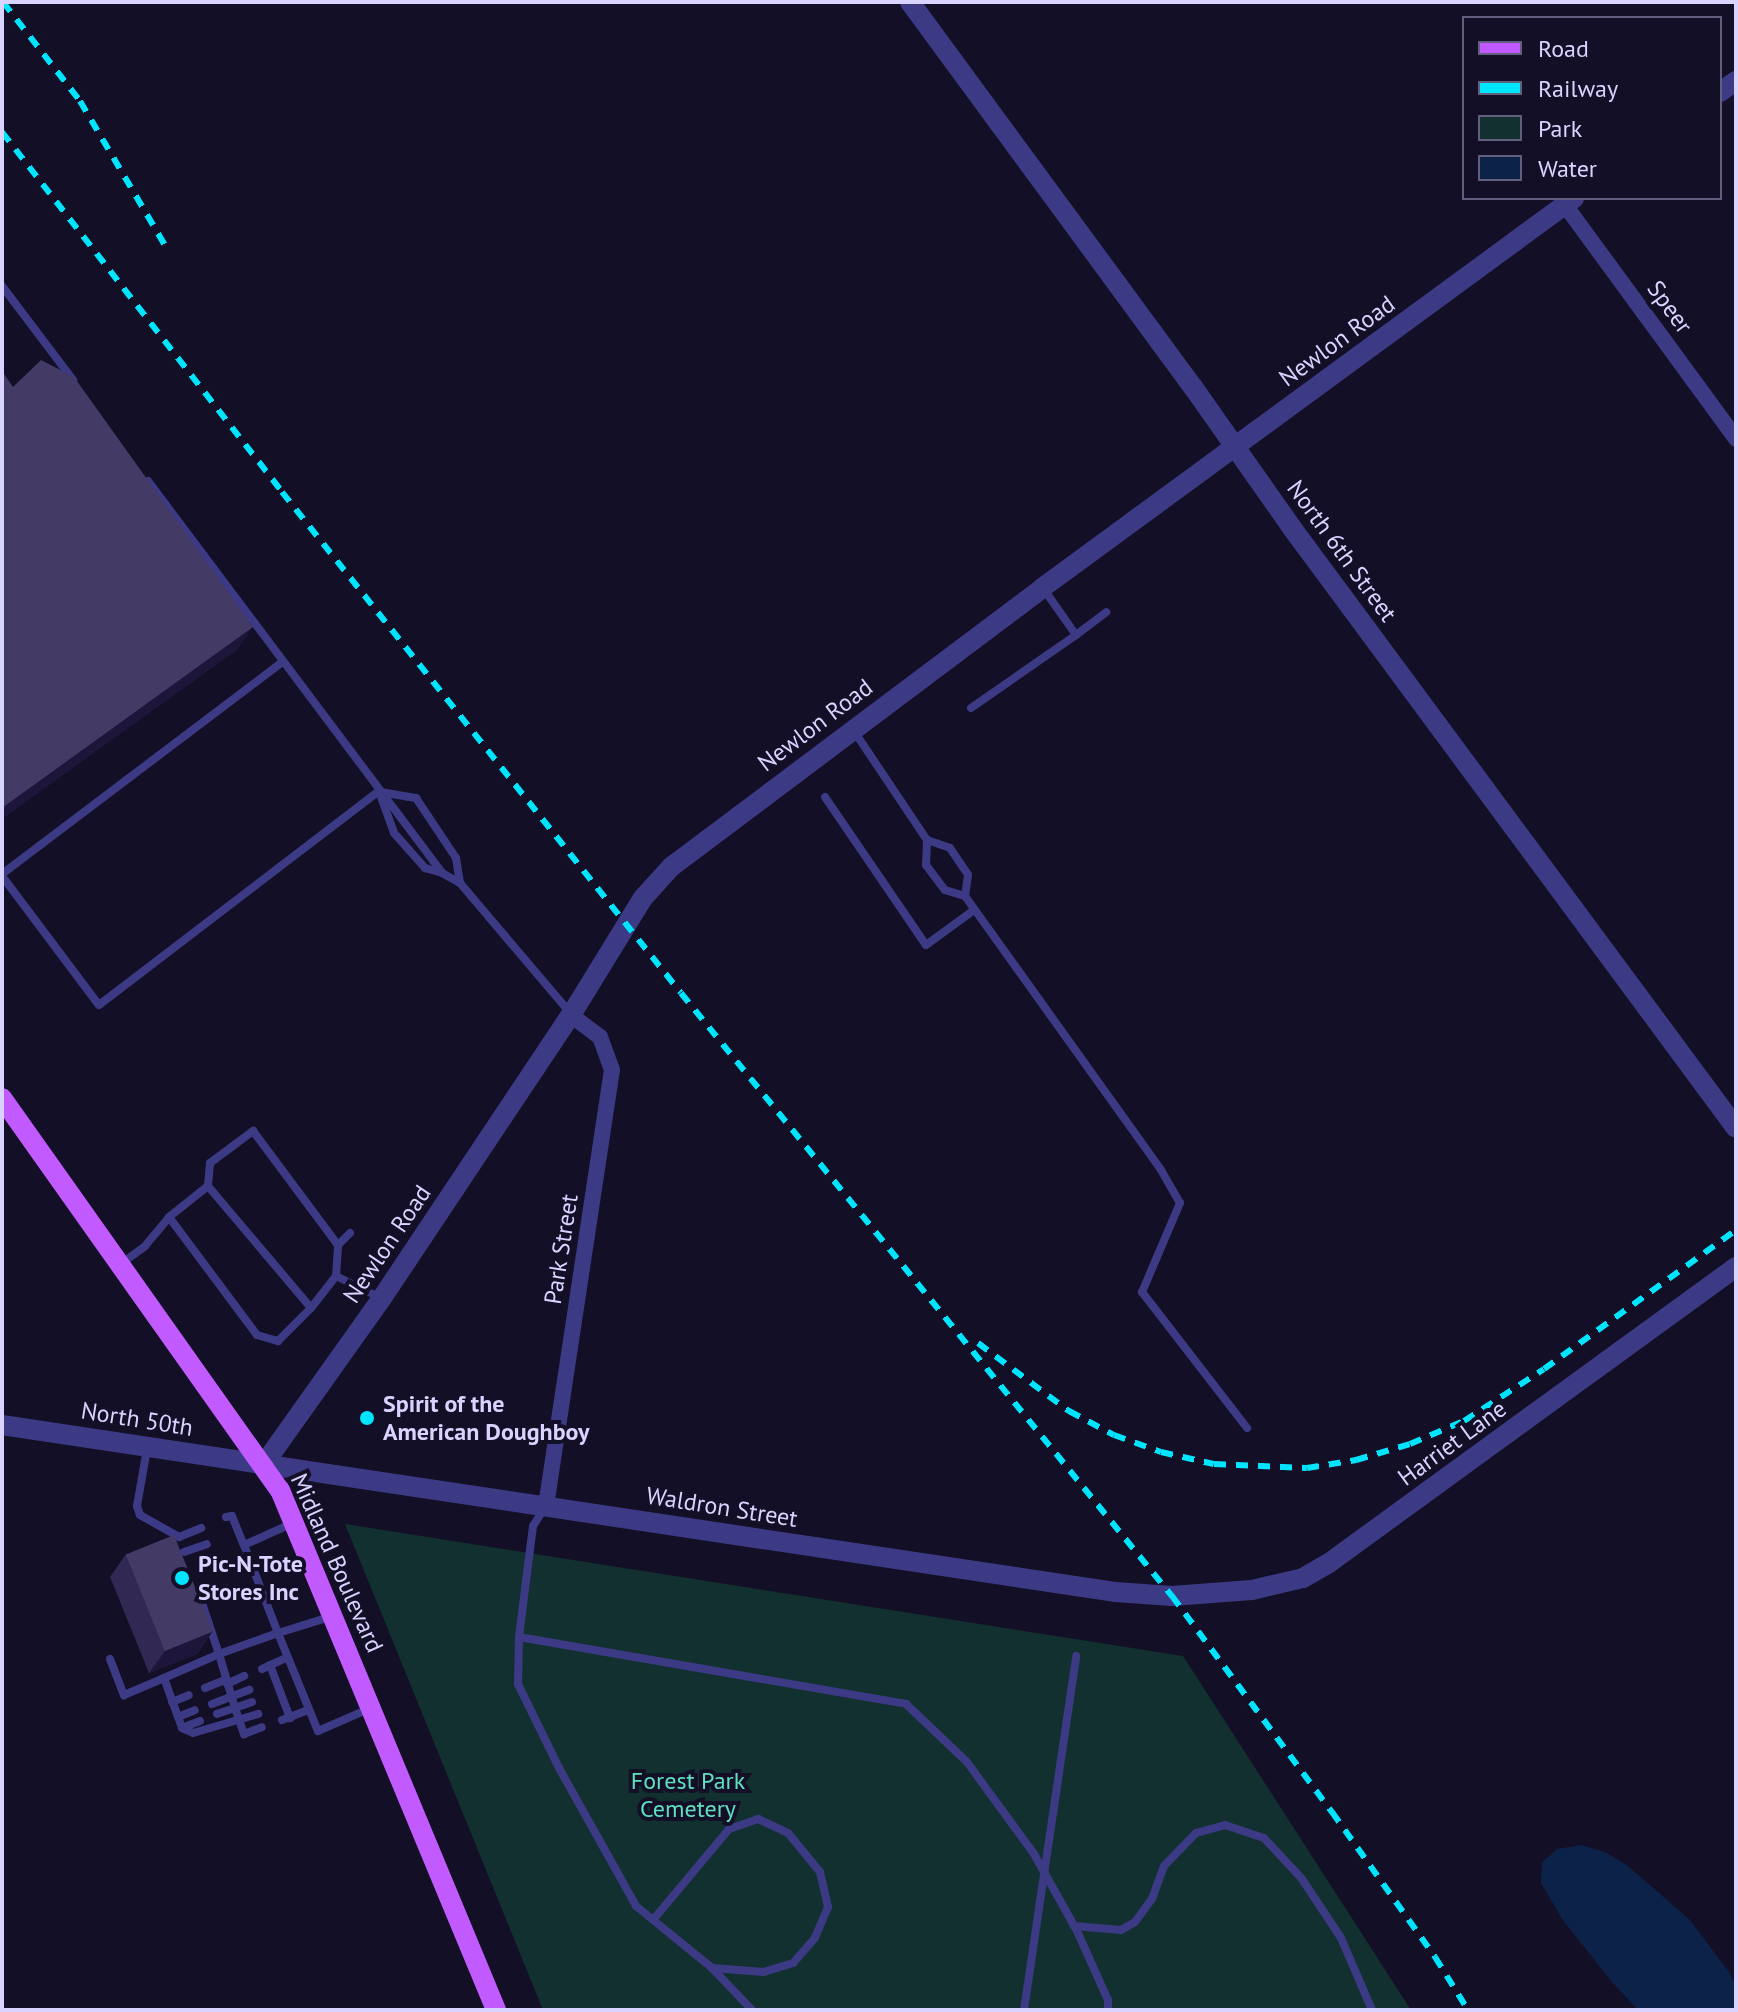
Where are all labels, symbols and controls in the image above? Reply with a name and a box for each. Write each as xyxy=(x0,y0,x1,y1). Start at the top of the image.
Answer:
legend xyxy=(1462,16,1722,200)
text: Road xyxy=(1538,33,1589,64)
text: Railway xyxy=(1538,73,1618,104)
text: Park xyxy=(1538,113,1582,144)
text: Water xyxy=(1538,153,1597,184)
street label: Speer xyxy=(1641,275,1699,339)
street label: Newlon Road xyxy=(1274,289,1400,393)
street label: North 6th Street xyxy=(1281,475,1403,627)
street label: Newlon Road xyxy=(752,673,878,777)
street label: Newlon Road xyxy=(337,1180,437,1308)
street label: Park Street xyxy=(538,1192,584,1306)
place label: Spirit of the American Doughboy xyxy=(383,1390,590,1446)
street label: Harriet Lane xyxy=(1392,1394,1512,1492)
street label: North 50th xyxy=(79,1396,195,1442)
marker: Spirit of the American Doughboy xyxy=(358,1409,376,1427)
street label: Midland Boulevard xyxy=(285,1469,389,1657)
street label: Waldron Street xyxy=(644,1481,800,1533)
place label: Pic-N-Tote Stores Inc xyxy=(198,1550,303,1606)
marker: Pic-N-Tote Stores Inc xyxy=(173,1569,191,1587)
park label: Forest Park Cemetery xyxy=(631,1767,745,1823)

